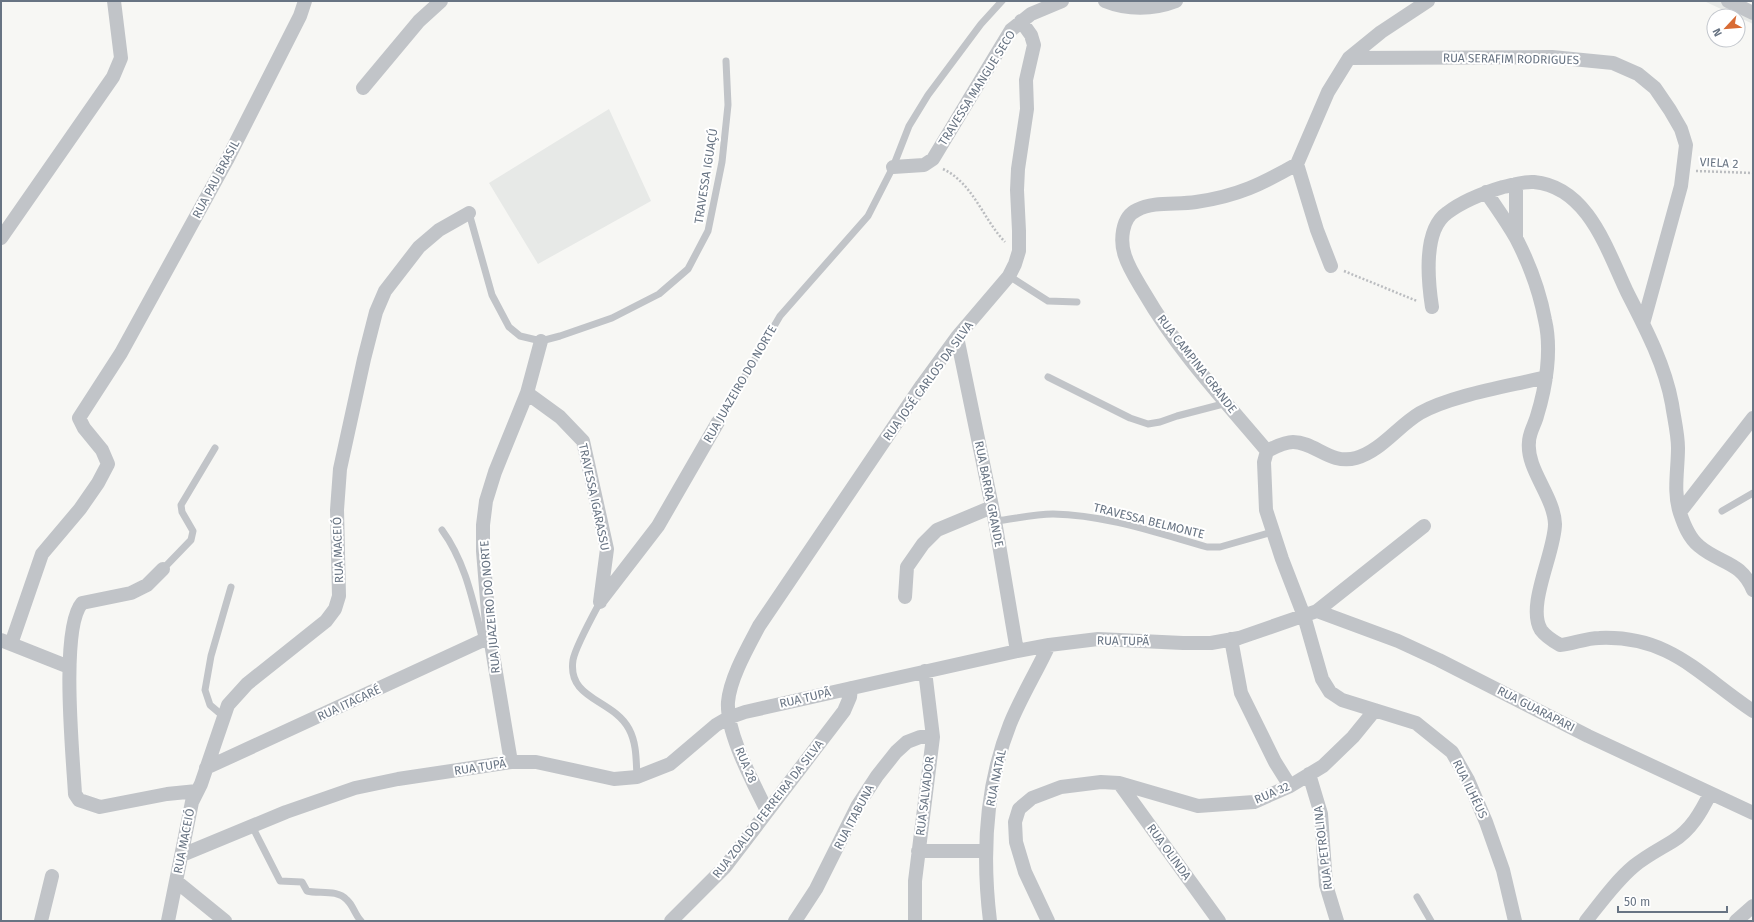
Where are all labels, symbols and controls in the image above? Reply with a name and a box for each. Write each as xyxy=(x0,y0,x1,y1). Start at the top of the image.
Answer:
north arrow xyxy=(1706,8,1746,48)
text: N xyxy=(1710,26,1725,38)
street label: TRAVESSA MANGUE SECO xyxy=(936,28,1018,148)
street label: RUA SERAFIM RODRIGUES xyxy=(1443,51,1580,67)
street label: TRAVESSA IGUAÇÚ xyxy=(691,127,720,225)
street label: RUA PAU BRASIL xyxy=(189,137,243,221)
street label: VIELA 2 xyxy=(1699,155,1739,171)
street label: RUA CAMPINA GRANDE xyxy=(1154,312,1240,416)
street label: RUA JOSÉ CARLOS DA SILVA xyxy=(879,318,976,443)
street label: RUA JUAZEIRO DO NORTE xyxy=(701,323,779,445)
street label: RUA BARRA GRANDE xyxy=(972,440,1006,548)
street label: TRAVESSA IGARASSU xyxy=(576,442,612,552)
street label: TRAVESSA BELMONTE xyxy=(1092,500,1206,542)
street label: RUA MACEIÓ xyxy=(329,517,346,583)
street label: RUA JUAZEIRO DO NORTE xyxy=(477,540,503,674)
street label: RUA TUPÃ xyxy=(1097,633,1149,648)
street label: RUA ITACARÉ xyxy=(315,681,383,724)
street label: RUA GUARAPARI xyxy=(1495,683,1577,735)
street label: RUA TUPÃ xyxy=(778,684,832,711)
street label: RUA ZOALDO FERREIRA DA SILVA xyxy=(710,737,826,881)
street label: RUA 28 xyxy=(732,745,760,785)
street label: RUA NATAL xyxy=(983,748,1009,808)
street label: RUA TUPÃ xyxy=(453,755,507,778)
street label: RUA SALVADOR xyxy=(913,755,937,837)
street label: RUA ILHÉUS xyxy=(1450,757,1491,821)
street label: RUA 32 xyxy=(1252,779,1292,807)
street label: RUA ITABUNA xyxy=(831,782,877,852)
street label: RUA PETROLINA xyxy=(1311,805,1335,891)
street label: RUA MACEIÓ xyxy=(170,807,197,875)
street label: RUA OLINDA xyxy=(1144,821,1194,883)
scale bar xyxy=(1618,888,1727,914)
text: 50 m xyxy=(1624,895,1650,909)

